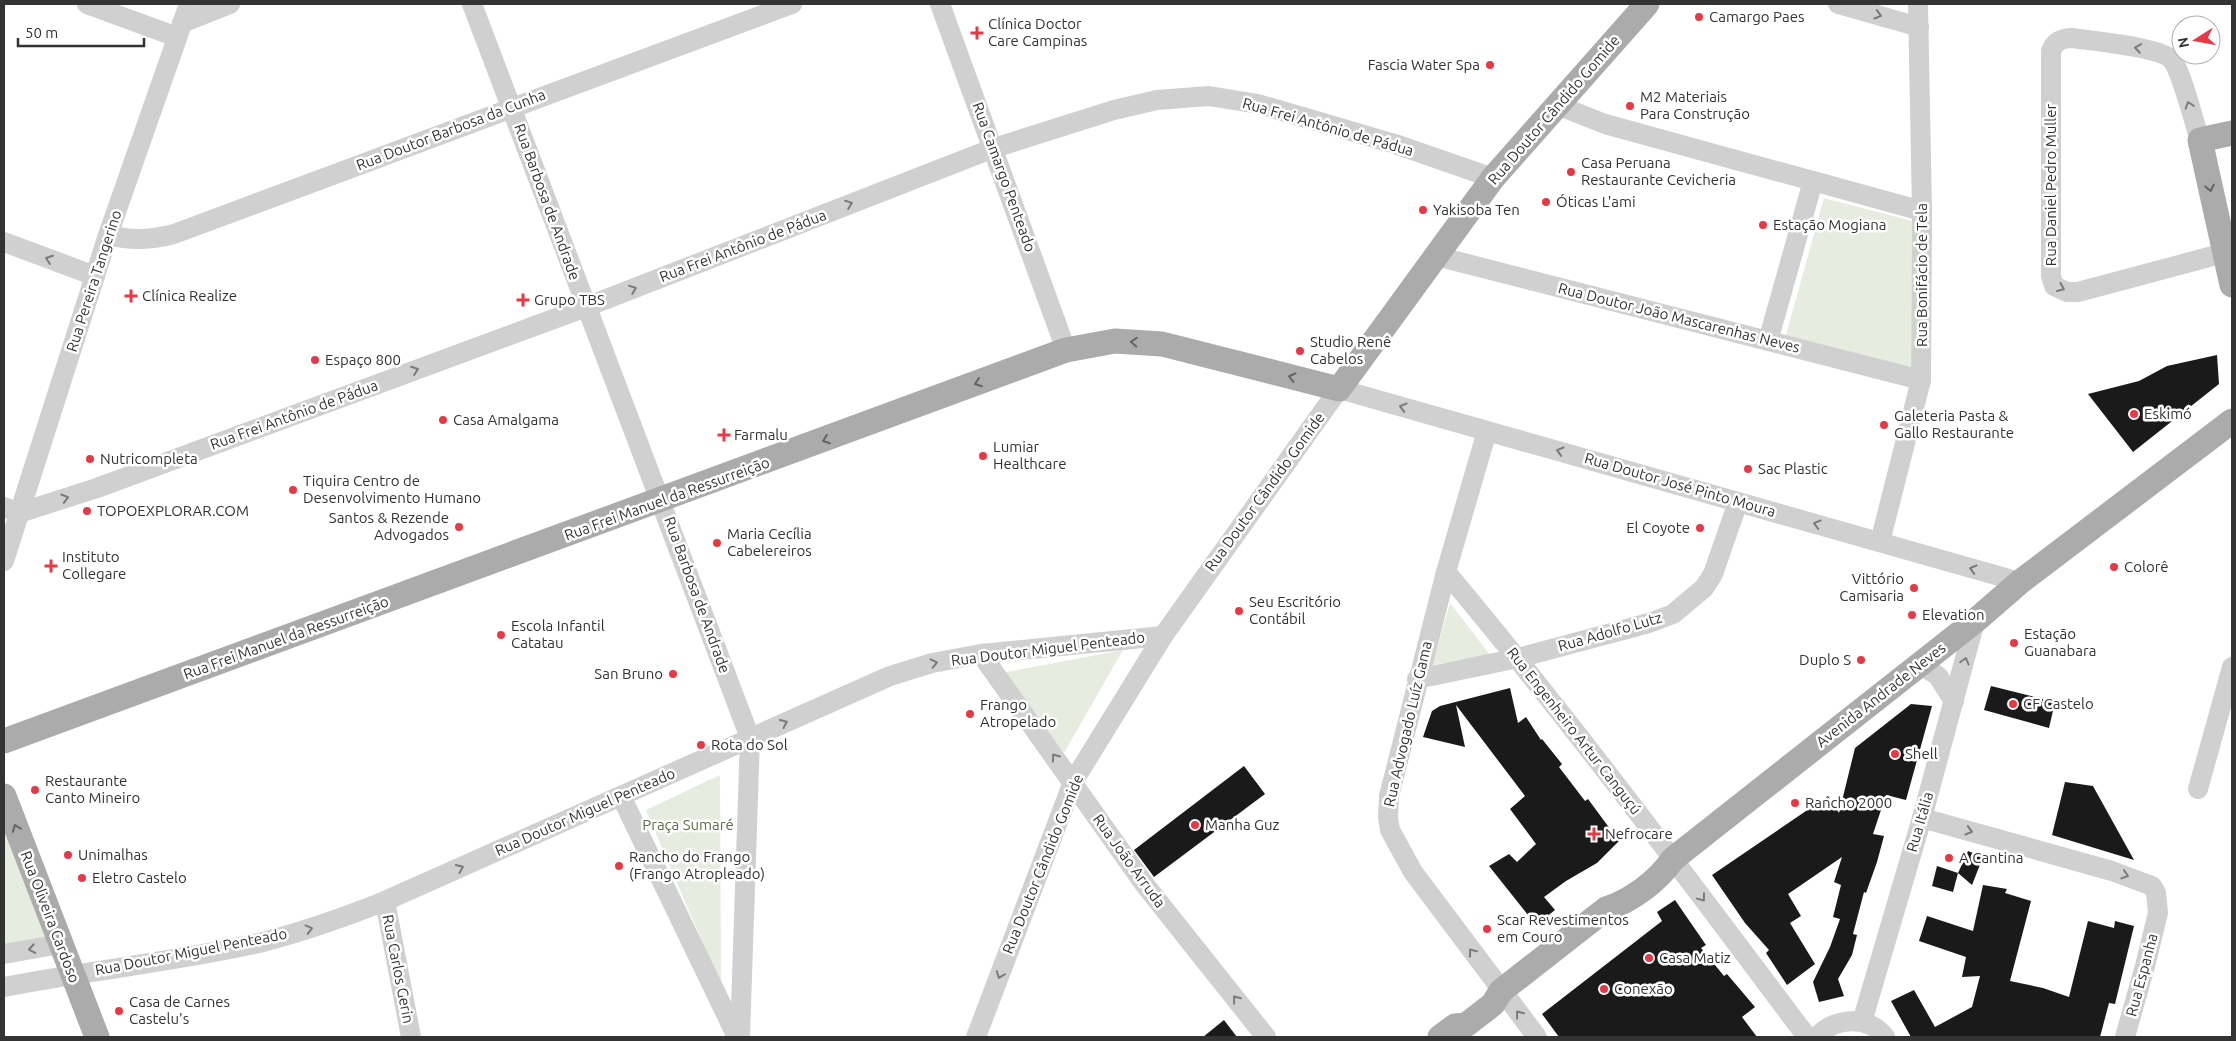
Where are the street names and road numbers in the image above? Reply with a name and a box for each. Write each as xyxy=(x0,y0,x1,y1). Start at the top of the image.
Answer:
street label: Rua Doutor Cândido Gomide xyxy=(1484,32,1623,188)
street label: Rua Doutor Barbosa da Cunha xyxy=(354,86,548,174)
street label: Rua Frei Antônio de Pádua xyxy=(1241,94,1416,159)
street label: Rua Camargo Penteado xyxy=(969,100,1039,254)
street label: Rua Daniel Pedro Muller xyxy=(2042,104,2059,266)
street label: Rua Barbosa de Andrade xyxy=(511,121,584,282)
street label: Rua Bonifácio de Tela xyxy=(1913,203,1930,347)
street label: Rua Frei Antônio de Pádua xyxy=(657,206,829,285)
street label: Rua Pereira Tangerino xyxy=(63,208,124,354)
street label: Rua Doutor João Mascarenhas Neves xyxy=(1556,279,1802,356)
street label: Rua Frei Antônio de Pádua xyxy=(208,376,380,453)
street label: Rua Doutor Cândido Gomide xyxy=(1201,409,1328,574)
street label: Rua Doutor José Pinto Moura xyxy=(1583,449,1778,520)
street label: Rua Frei Manuel da Ressurreição xyxy=(562,453,772,544)
street label: Rua Barbosa de Andrade xyxy=(661,514,734,675)
street label: Rua Frei Manuel da Ressurreição xyxy=(181,592,391,683)
street label: Rua Adolfo Lutz xyxy=(1556,609,1664,654)
street label: Rua Doutor Miguel Penteado xyxy=(950,628,1146,669)
street label: Rua Advogado Luíz Gama xyxy=(1380,639,1435,808)
street label: Avenida Andrade Neves xyxy=(1813,639,1949,750)
street label: Rua Engenheiro Artur Canguçú xyxy=(1504,644,1645,818)
street label: Rua Doutor Miguel Penteado xyxy=(492,764,677,859)
street label: Rua Doutor Cândido Gomide xyxy=(999,772,1086,956)
street label: Rua Itália xyxy=(1903,790,1936,854)
street label: Rua João Arruda xyxy=(1090,811,1169,911)
street label: Rua Oliveira Cardoso xyxy=(17,849,83,985)
street label: Rua Carlos Gerin xyxy=(380,913,417,1025)
street label: Rua Doutor Miguel Penteado xyxy=(93,925,288,978)
street label: Rua Espanha xyxy=(2122,931,2161,1018)

